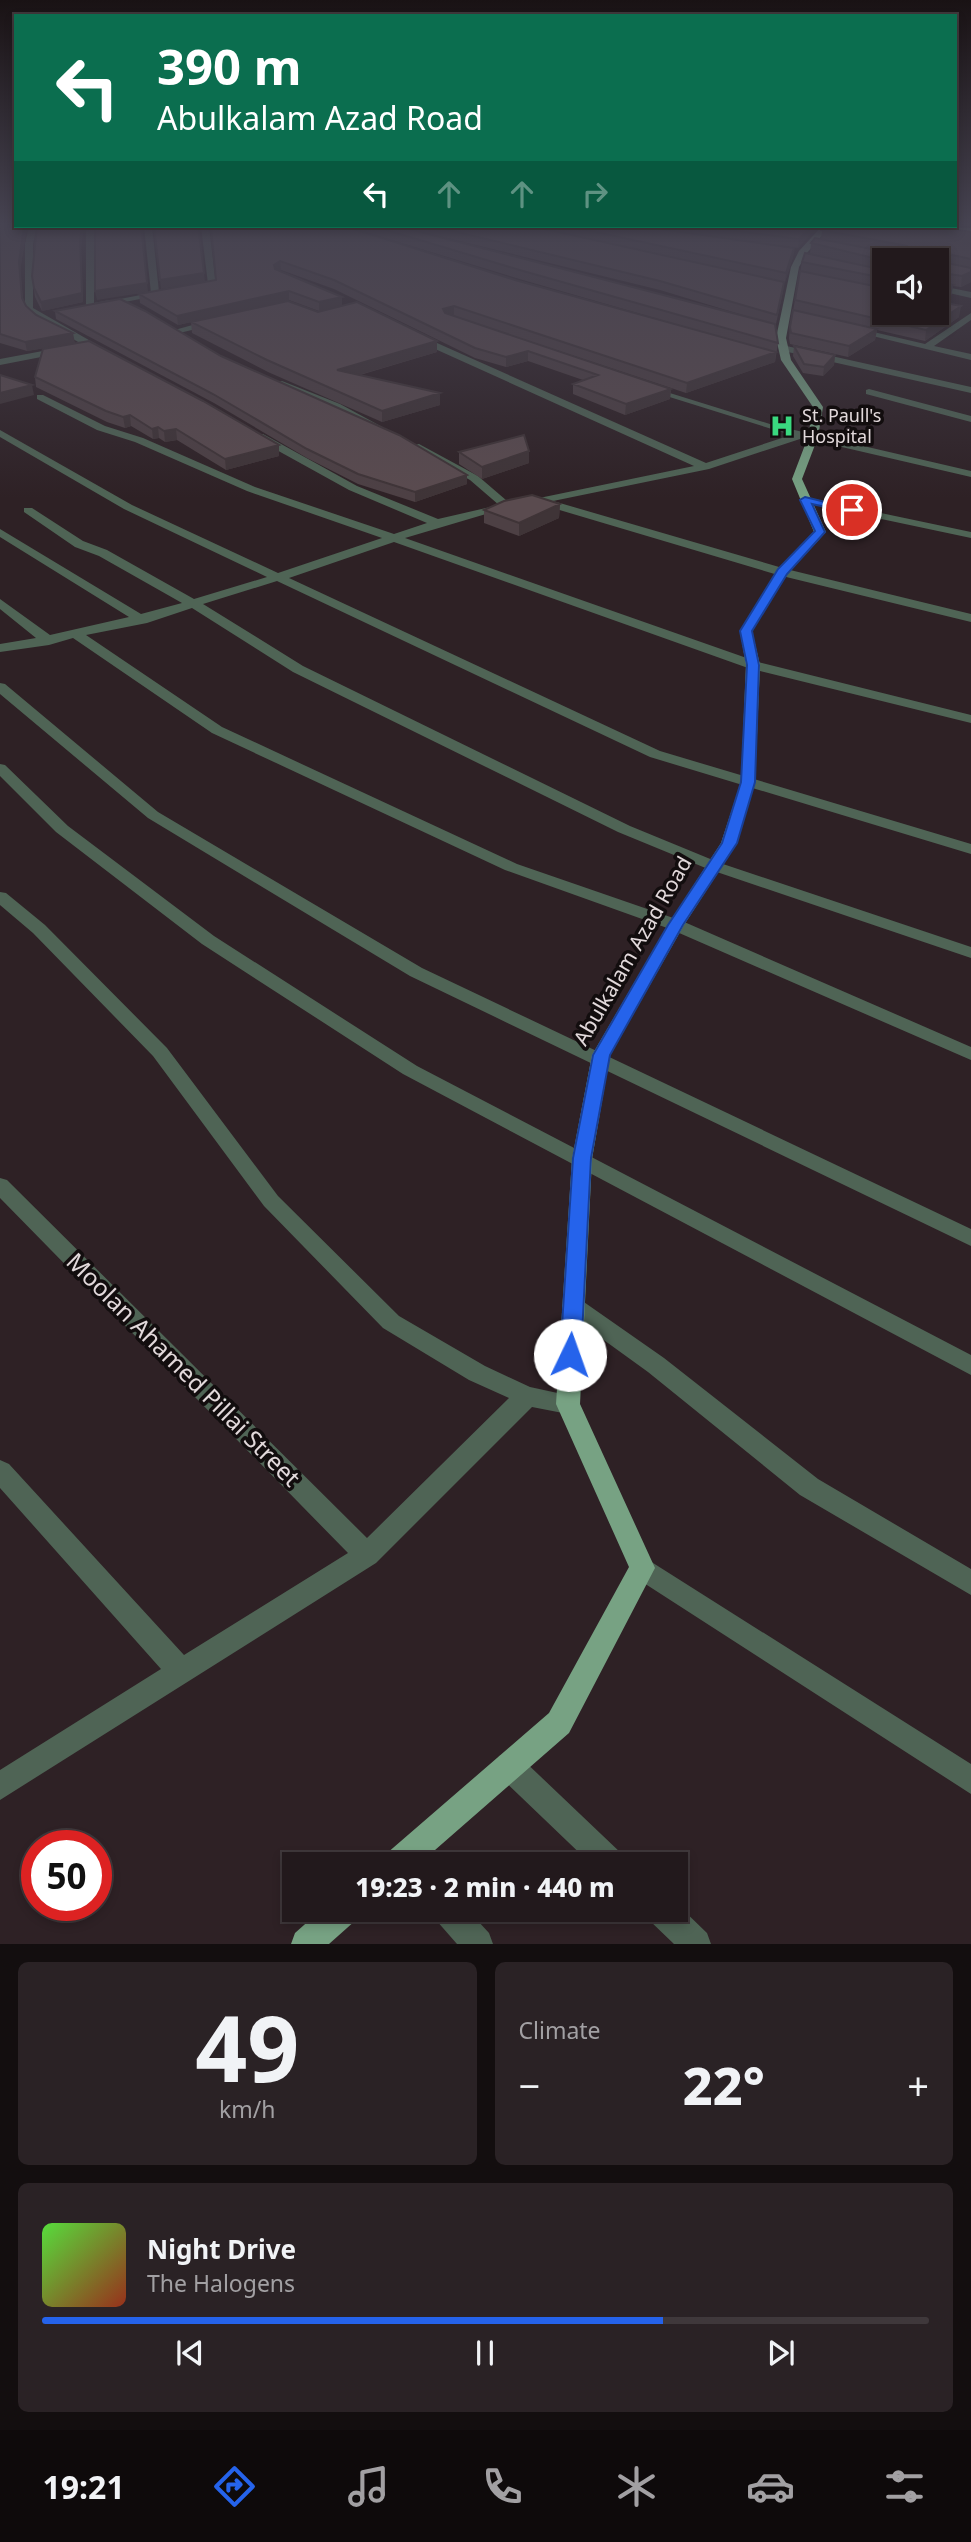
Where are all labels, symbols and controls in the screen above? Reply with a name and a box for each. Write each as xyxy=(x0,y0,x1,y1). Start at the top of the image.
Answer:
text: 390 m xyxy=(157,33,302,99)
icon: left xyxy=(42,42,133,133)
text: Abulkalam Azad Road xyxy=(157,96,483,139)
icon: left xyxy=(357,175,395,213)
icon: ahead xyxy=(430,175,468,213)
icon: ahead xyxy=(503,175,541,213)
icon: right xyxy=(576,175,614,213)
map controls xyxy=(872,248,949,325)
button: sound xyxy=(872,248,949,325)
place label: St. Paull's Hospital xyxy=(802,403,881,448)
hospital icon: St. Paull's Hospital xyxy=(768,412,796,440)
pin xyxy=(822,480,882,540)
icon: arrive xyxy=(833,491,871,529)
street label: Abulkalam Azad Road xyxy=(567,851,698,1050)
street label: Moolan Ahamed Pillai Street xyxy=(60,1245,308,1493)
position arrow xyxy=(533,1318,607,1392)
speed limit sign: 50 xyxy=(21,1830,112,1921)
text: 19:23 · 2 min · 440 m xyxy=(355,1869,615,1905)
text: 49 xyxy=(195,1985,299,2109)
text: Climate xyxy=(519,2014,601,2046)
text: 22° xyxy=(683,2049,765,2120)
text: − xyxy=(519,2059,540,2111)
text: + xyxy=(907,2059,929,2111)
text: km/h xyxy=(219,2093,276,2125)
text: Night Drive xyxy=(147,2231,296,2267)
text: The Halogens xyxy=(147,2267,295,2299)
icon: previous xyxy=(171,2334,209,2372)
icon: pause xyxy=(466,2334,504,2372)
icon: next xyxy=(762,2334,800,2372)
icon: directions xyxy=(210,2462,259,2511)
icon: music xyxy=(344,2462,393,2511)
icon: phone xyxy=(478,2462,527,2511)
icon: climate xyxy=(612,2462,661,2511)
icon: car xyxy=(746,2462,795,2511)
icon: filters xyxy=(880,2462,929,2511)
text: 19:21 xyxy=(42,2465,125,2508)

